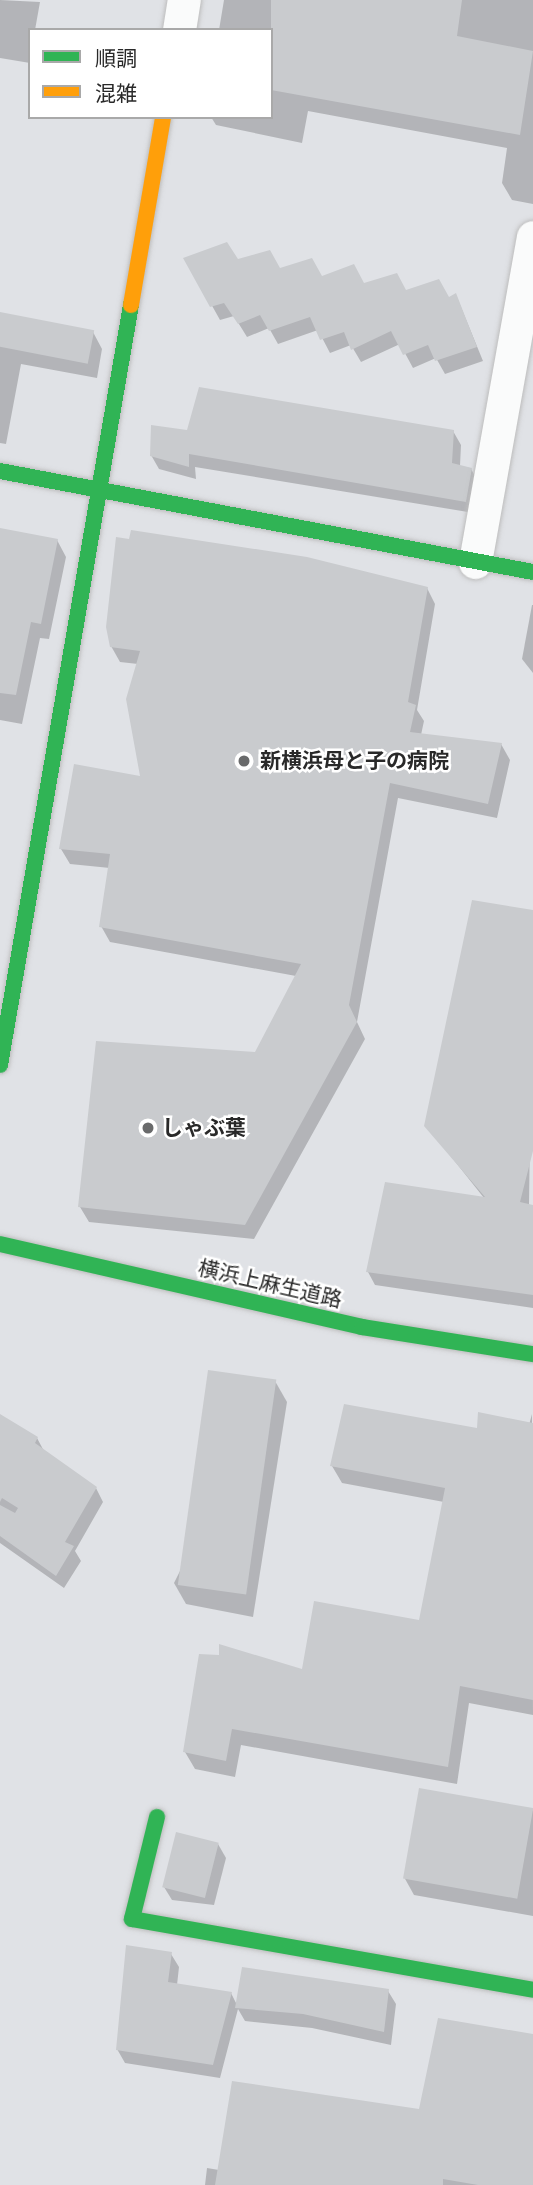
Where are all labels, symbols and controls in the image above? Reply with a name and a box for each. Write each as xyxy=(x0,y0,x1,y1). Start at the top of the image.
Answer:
legend xyxy=(28,28,273,119)
text: 順調 xyxy=(95,47,137,70)
text: 混雑 xyxy=(95,82,137,105)
place label: 新横浜母と子の病院 xyxy=(260,748,449,774)
marker: 新横浜母と子の病院 xyxy=(234,751,254,771)
place label: しゃぶ葉 xyxy=(162,1115,246,1141)
marker: しゃぶ葉 xyxy=(140,1120,156,1136)
street label: 横浜上麻生道路 xyxy=(196,1255,344,1313)

